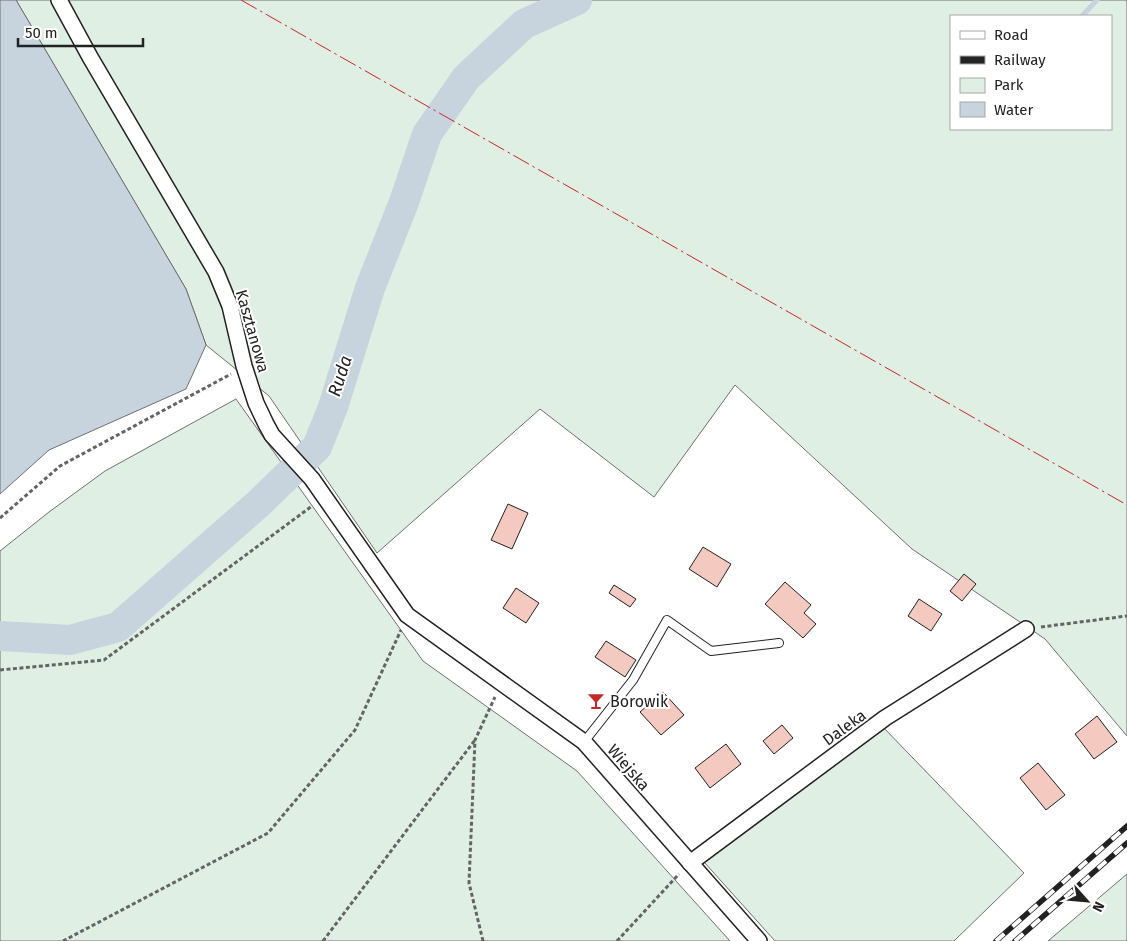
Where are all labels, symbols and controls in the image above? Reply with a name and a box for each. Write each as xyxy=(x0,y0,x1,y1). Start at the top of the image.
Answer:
scale bar xyxy=(18,15,142,47)
legend xyxy=(950,15,1112,130)
text: 50 m xyxy=(25,24,58,42)
text: Road xyxy=(994,26,1029,44)
text: Railway xyxy=(994,51,1046,69)
text: Park xyxy=(994,76,1024,94)
text: Water xyxy=(994,101,1033,119)
street label: Kasztanowa xyxy=(232,287,273,375)
water label: Ruda xyxy=(323,353,357,399)
bar icon: Borowik xyxy=(586,691,606,711)
place label: Borowik xyxy=(610,692,669,711)
street label: Daleka xyxy=(819,705,870,749)
street label: Wiejska xyxy=(603,740,654,794)
north arrow xyxy=(1062,876,1112,926)
text: N xyxy=(1088,899,1108,915)

